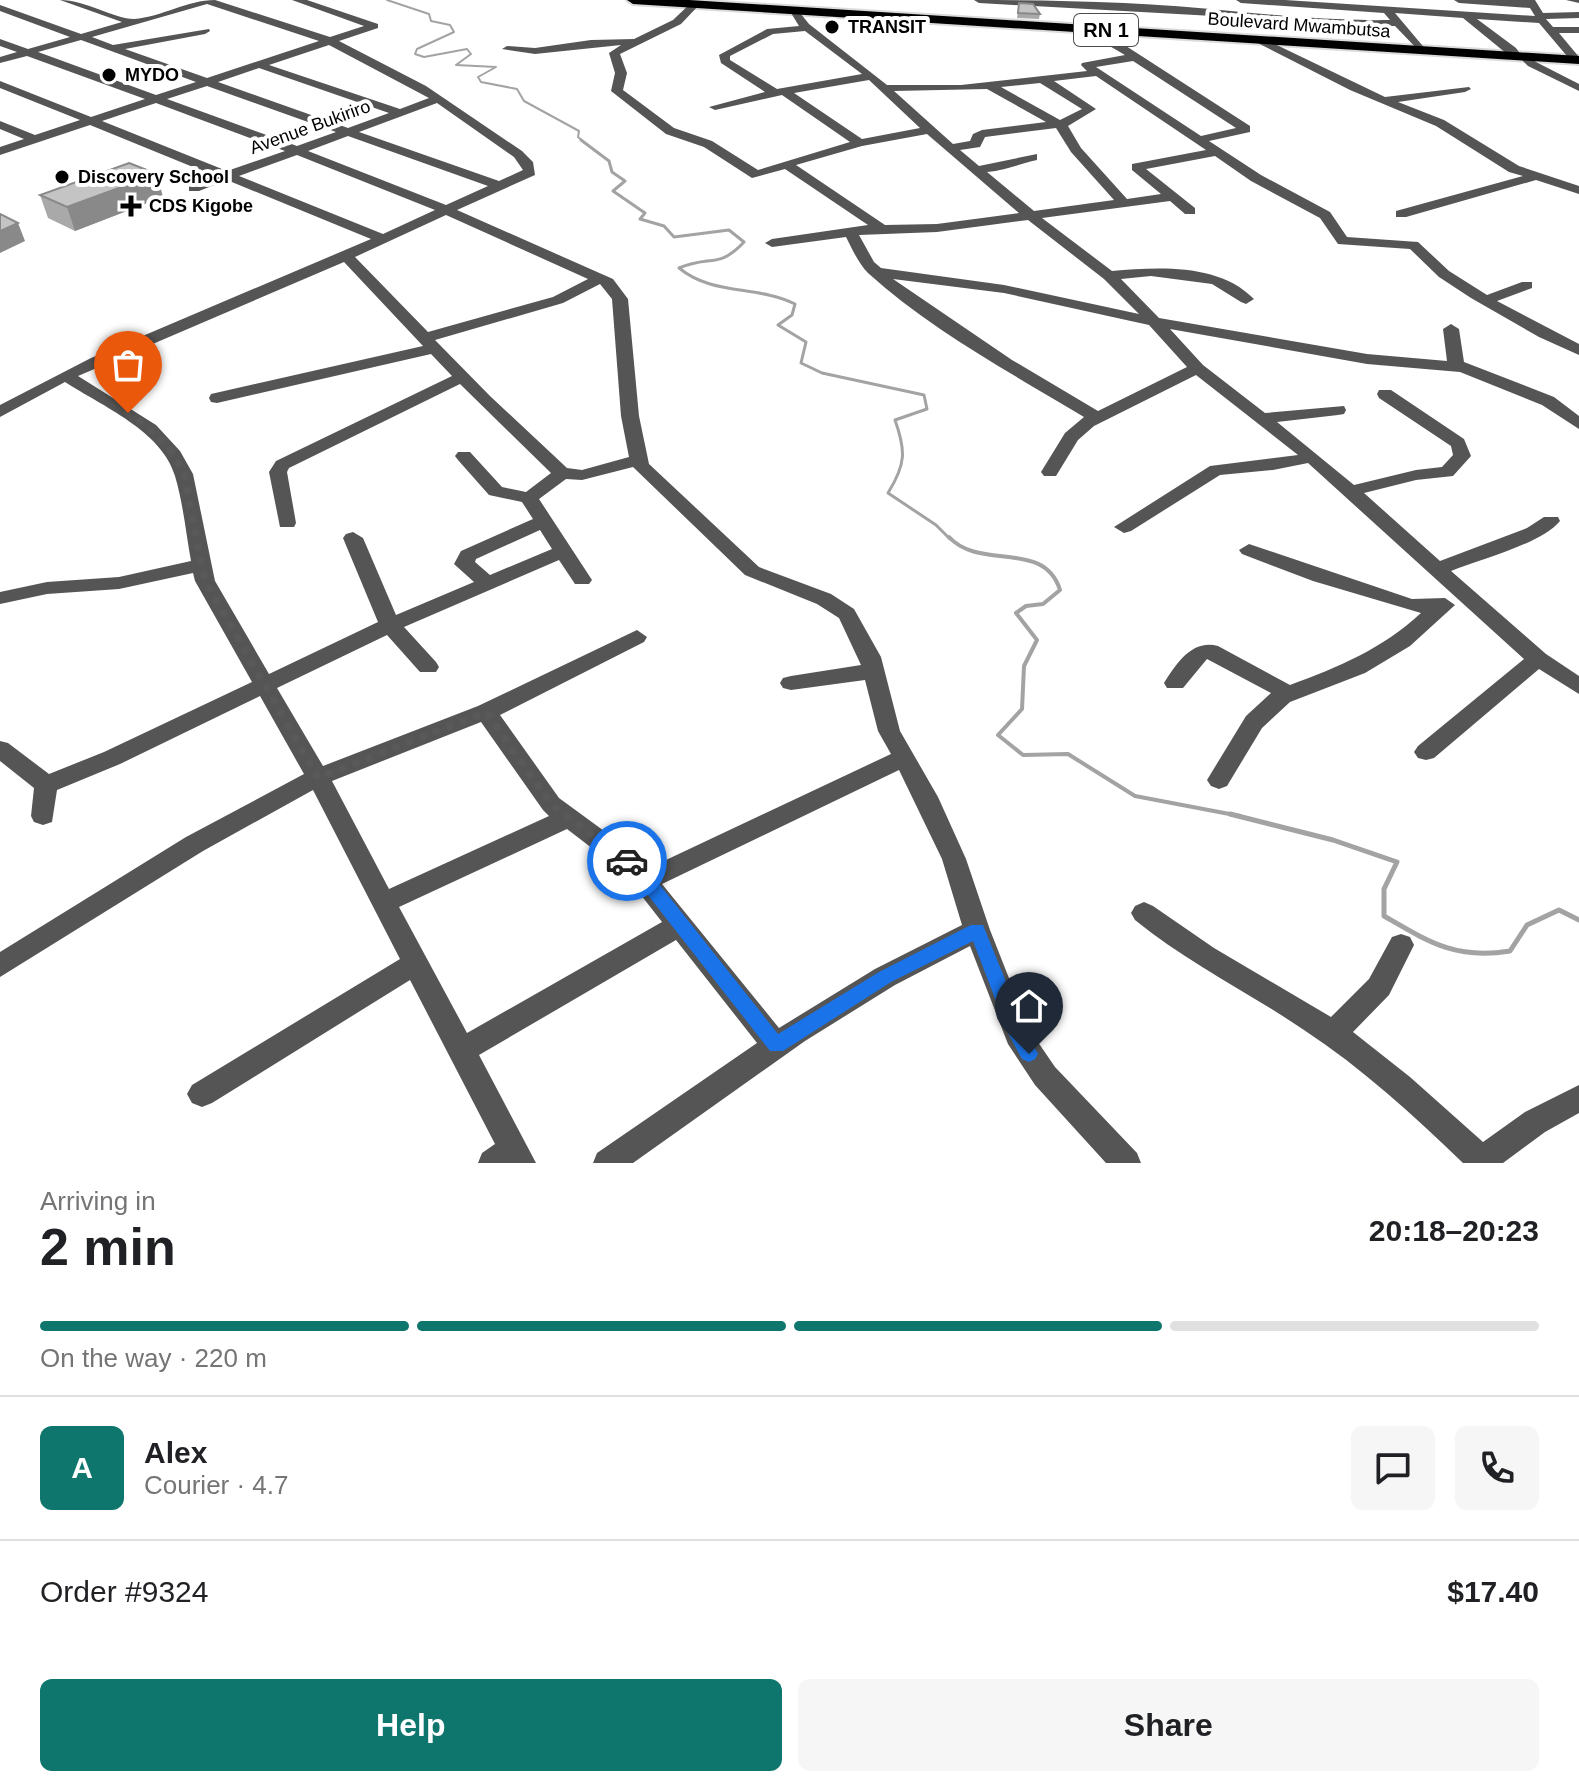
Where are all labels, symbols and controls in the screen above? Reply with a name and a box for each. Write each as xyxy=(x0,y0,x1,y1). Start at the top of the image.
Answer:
street label: Boulevard Mwambutsa xyxy=(1207,9,1392,41)
road number: RN 1 xyxy=(1074,14,1138,46)
place label: TRANSIT xyxy=(848,17,926,37)
marker: TRANSIT xyxy=(823,18,841,36)
place label: MYDO xyxy=(125,65,179,85)
marker: MYDO xyxy=(100,66,118,84)
street label: Avenue Bukiriro xyxy=(247,96,373,158)
place label: Discovery School xyxy=(78,167,229,187)
marker: Discovery School xyxy=(53,168,71,186)
marker: CDS Kigobe xyxy=(120,195,142,217)
place label: CDS Kigobe xyxy=(149,196,253,216)
pin xyxy=(94,331,162,413)
icon: bag xyxy=(106,343,150,387)
courier xyxy=(587,821,667,901)
icon: car xyxy=(605,839,649,883)
pin xyxy=(995,972,1063,1054)
icon: home xyxy=(1007,984,1051,1028)
text: Arriving in xyxy=(40,1186,156,1216)
text: 20:18–20:23 xyxy=(1369,1214,1539,1247)
text: 2 min xyxy=(40,1218,176,1276)
text: On the way · 220 m xyxy=(40,1343,267,1373)
button: chat xyxy=(1351,1426,1435,1510)
button: phone xyxy=(1455,1426,1539,1510)
text: Alex xyxy=(144,1436,207,1469)
text: A xyxy=(71,1451,93,1484)
text: Courier · 4.7 xyxy=(144,1470,289,1500)
text: Order #9324 xyxy=(40,1575,208,1608)
text: $17.40 xyxy=(1447,1575,1539,1608)
button: Help xyxy=(40,1679,782,1771)
button: Share xyxy=(798,1679,1539,1771)

